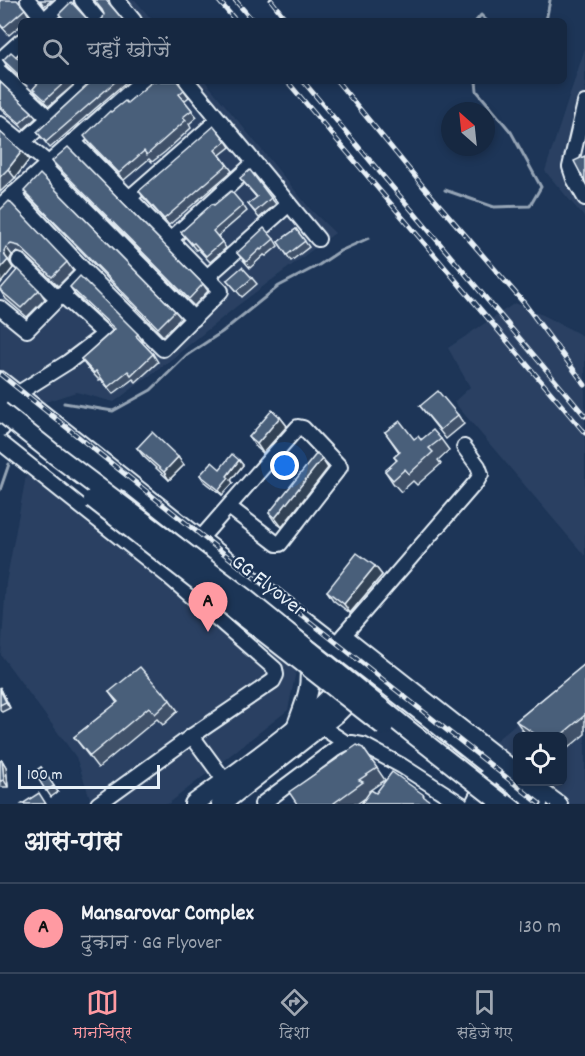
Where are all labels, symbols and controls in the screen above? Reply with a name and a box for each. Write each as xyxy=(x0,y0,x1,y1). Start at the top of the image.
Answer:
search box xyxy=(18,18,567,84)
icon: search xyxy=(39,35,72,68)
text: यहाँ खोजें xyxy=(87,36,170,67)
north arrow xyxy=(441,102,495,156)
your location xyxy=(270,451,299,480)
street label: GG Flyover xyxy=(224,548,313,627)
pin: A xyxy=(188,582,228,632)
map controls xyxy=(513,732,567,786)
button: locate xyxy=(513,732,567,786)
scale bar xyxy=(18,762,160,790)
text: 100 m xyxy=(27,764,63,787)
text: आस-पास xyxy=(24,825,121,862)
text: Mansarovar Complex xyxy=(81,899,254,930)
text: A xyxy=(38,914,49,942)
text: 130 m xyxy=(519,914,561,942)
text: दुकान · GG Flyover xyxy=(81,930,222,958)
tab: मानचित्र xyxy=(73,986,132,1045)
tab: दिशा xyxy=(278,986,311,1045)
tab: सहेजे गए xyxy=(457,986,512,1045)

